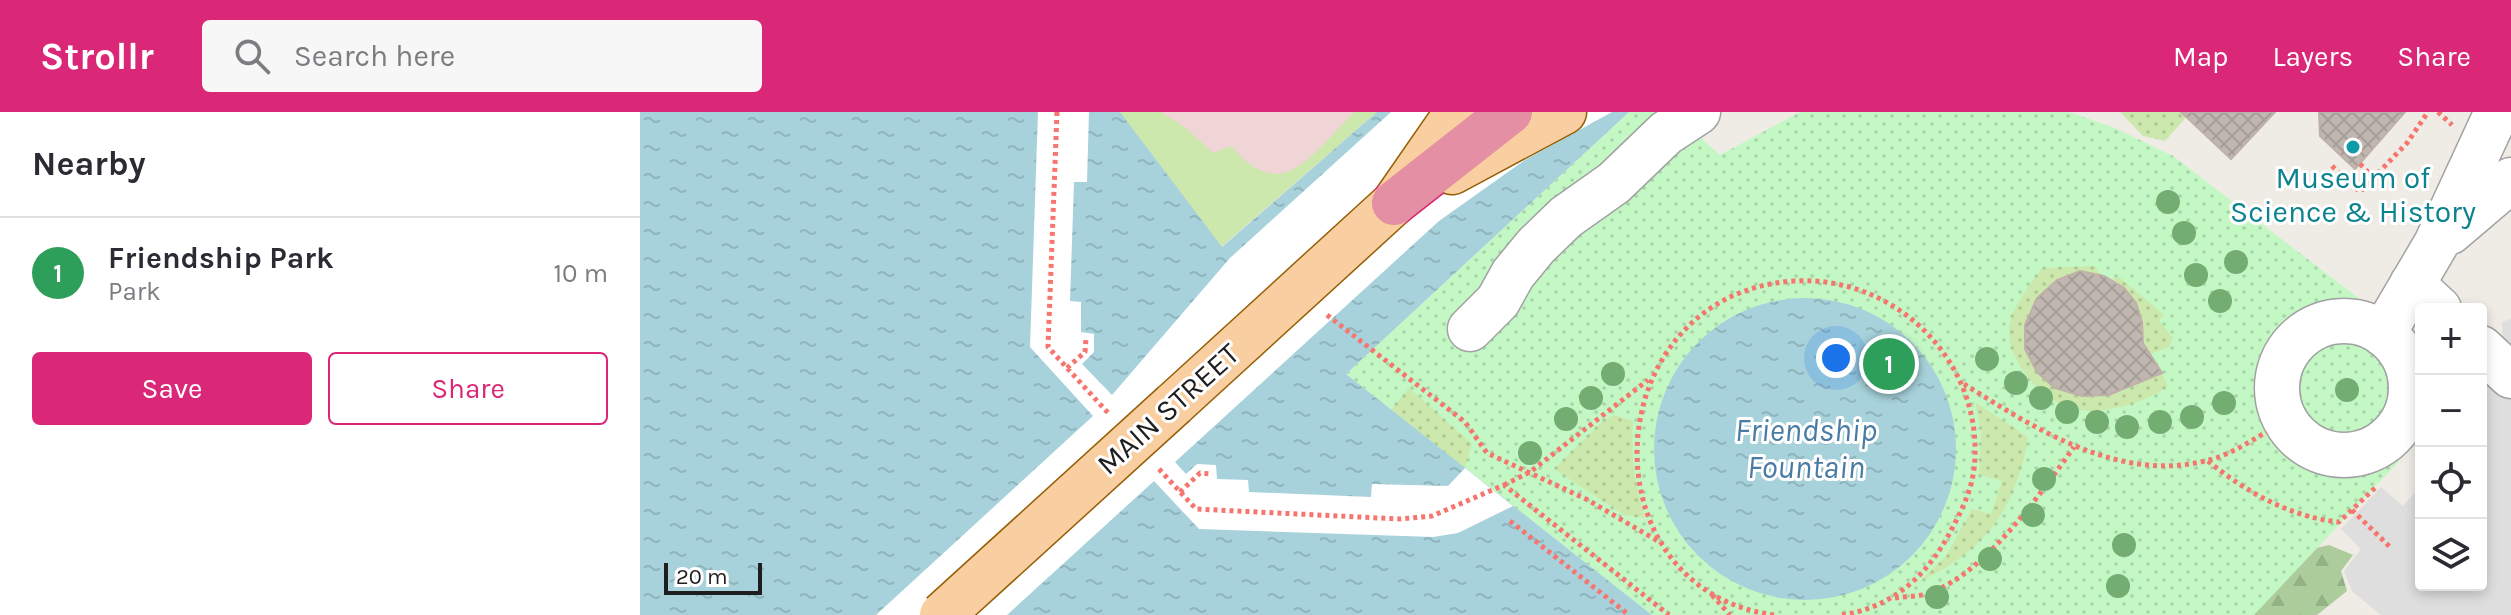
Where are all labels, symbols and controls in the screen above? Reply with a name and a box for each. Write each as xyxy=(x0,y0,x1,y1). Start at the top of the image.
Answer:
search box xyxy=(202,20,762,92)
text: Strollr xyxy=(40,34,154,79)
icon: search xyxy=(230,34,274,78)
text: Search here xyxy=(294,38,455,74)
text: Map xyxy=(2173,40,2228,73)
text: Layers xyxy=(2272,40,2353,73)
text: Share xyxy=(2397,40,2471,73)
marker: Museum of Science & History xyxy=(2344,138,2362,156)
text: Nearby xyxy=(32,144,146,184)
place label: Museum of Science & History xyxy=(2230,160,2476,230)
text: Friendship Park xyxy=(108,240,334,276)
text: 1 xyxy=(53,258,63,289)
text: 10 m xyxy=(553,258,608,289)
text: Park xyxy=(108,276,161,307)
map controls xyxy=(2415,303,2487,591)
button: + xyxy=(2415,303,2487,375)
pin: 1 xyxy=(1863,334,1915,394)
street label: MAIN STREET xyxy=(1089,336,1247,482)
your location xyxy=(1816,338,1856,378)
button: Save xyxy=(32,352,312,425)
button: Share xyxy=(328,352,608,425)
button: − xyxy=(2415,375,2487,447)
water label: Friendship Fountain xyxy=(1735,412,1877,486)
button: locate xyxy=(2415,447,2487,519)
button: layers xyxy=(2415,519,2487,591)
scale bar xyxy=(664,559,762,595)
text: 20 m xyxy=(676,564,728,590)

